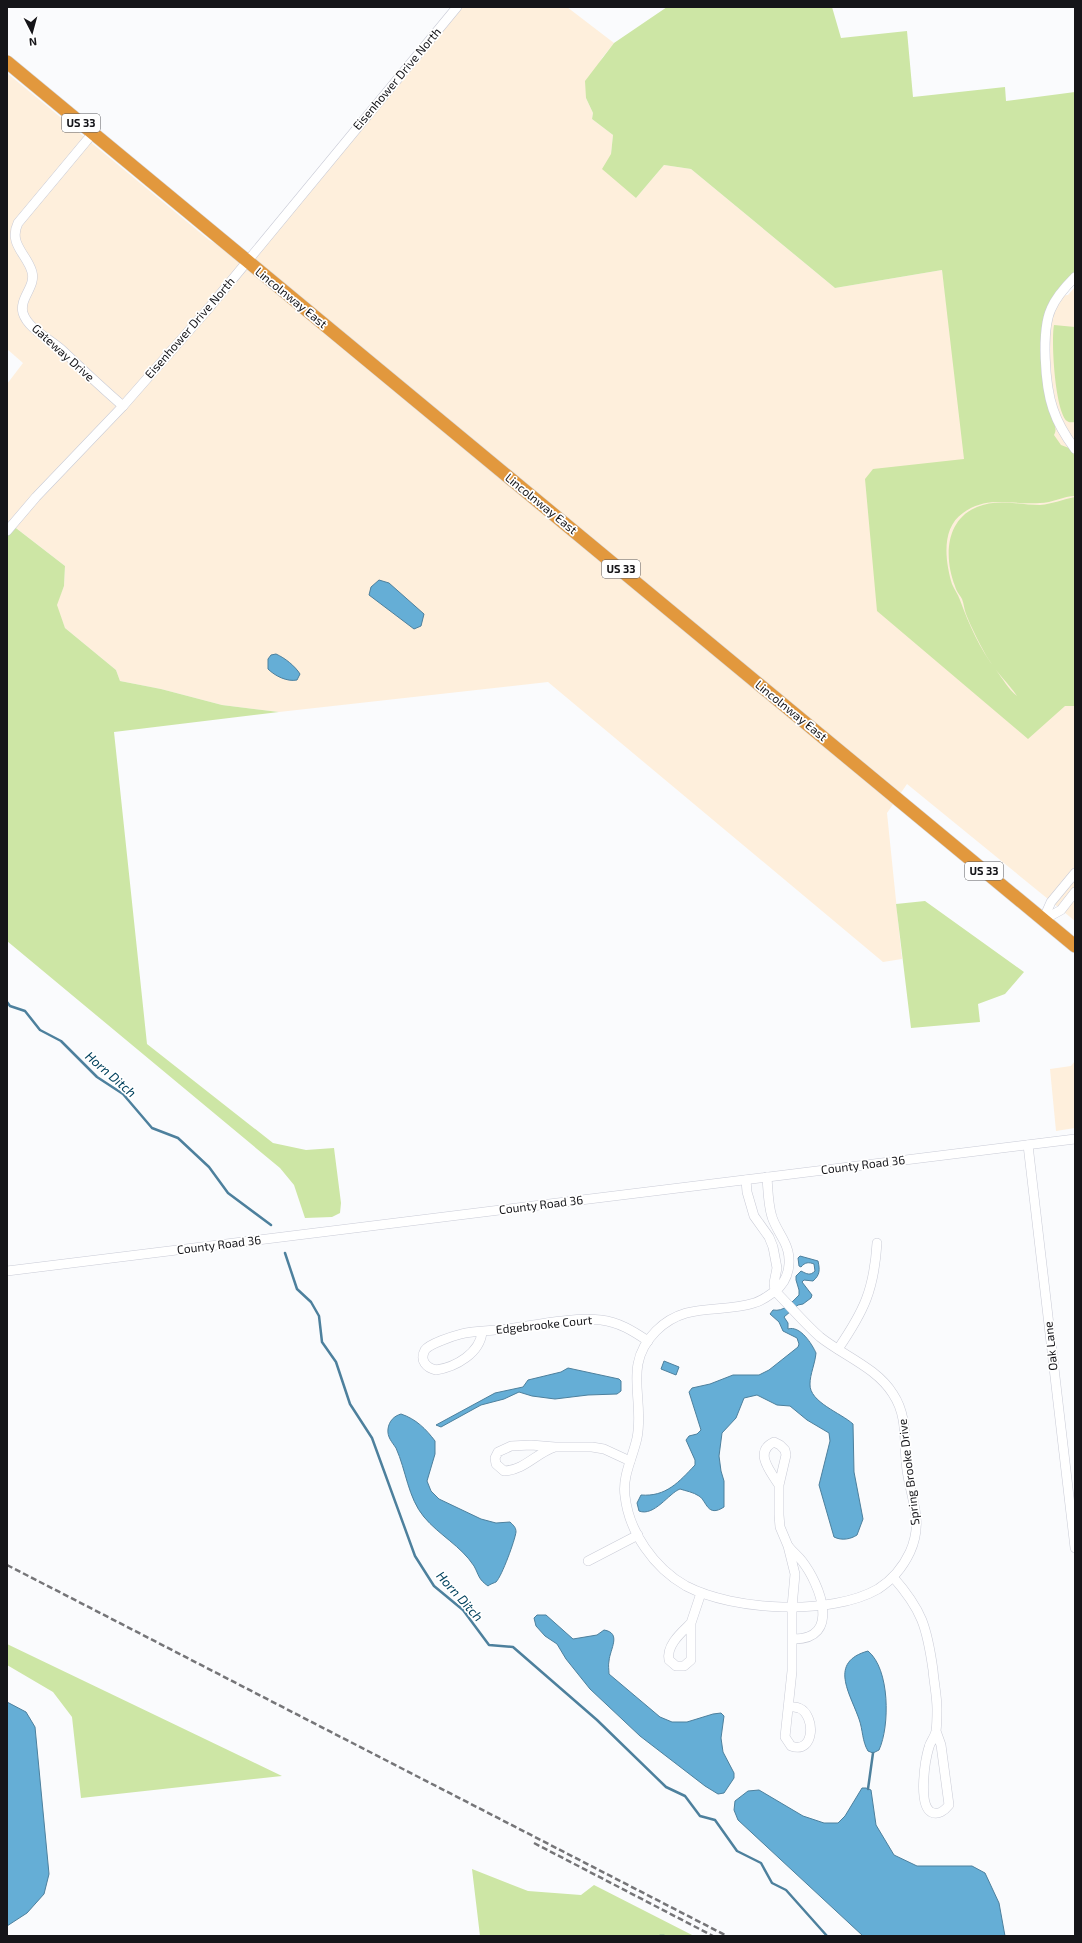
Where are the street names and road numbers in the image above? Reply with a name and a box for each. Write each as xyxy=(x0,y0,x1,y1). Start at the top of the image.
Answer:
street label: Eisenhower Drive North xyxy=(349,24,443,132)
road number: US 33 xyxy=(62,114,100,132)
street label: Lincolnway East xyxy=(253,264,331,331)
street label: Eisenhower Drive North xyxy=(142,274,237,381)
street label: Gateway Drive xyxy=(30,321,98,384)
street label: Lincolnway East xyxy=(503,470,581,537)
road number: US 33 xyxy=(602,560,640,578)
street label: Lincolnway East xyxy=(753,677,831,744)
road number: US 33 xyxy=(965,862,1003,880)
street label: County Road 36 xyxy=(820,1152,906,1176)
street label: County Road 36 xyxy=(498,1192,584,1216)
street label: County Road 36 xyxy=(176,1232,262,1256)
street label: Edgebrooke Court xyxy=(495,1312,593,1336)
street label: Oak Lane xyxy=(1040,1321,1060,1371)
street label: Spring Brooke Drive xyxy=(895,1418,921,1526)

